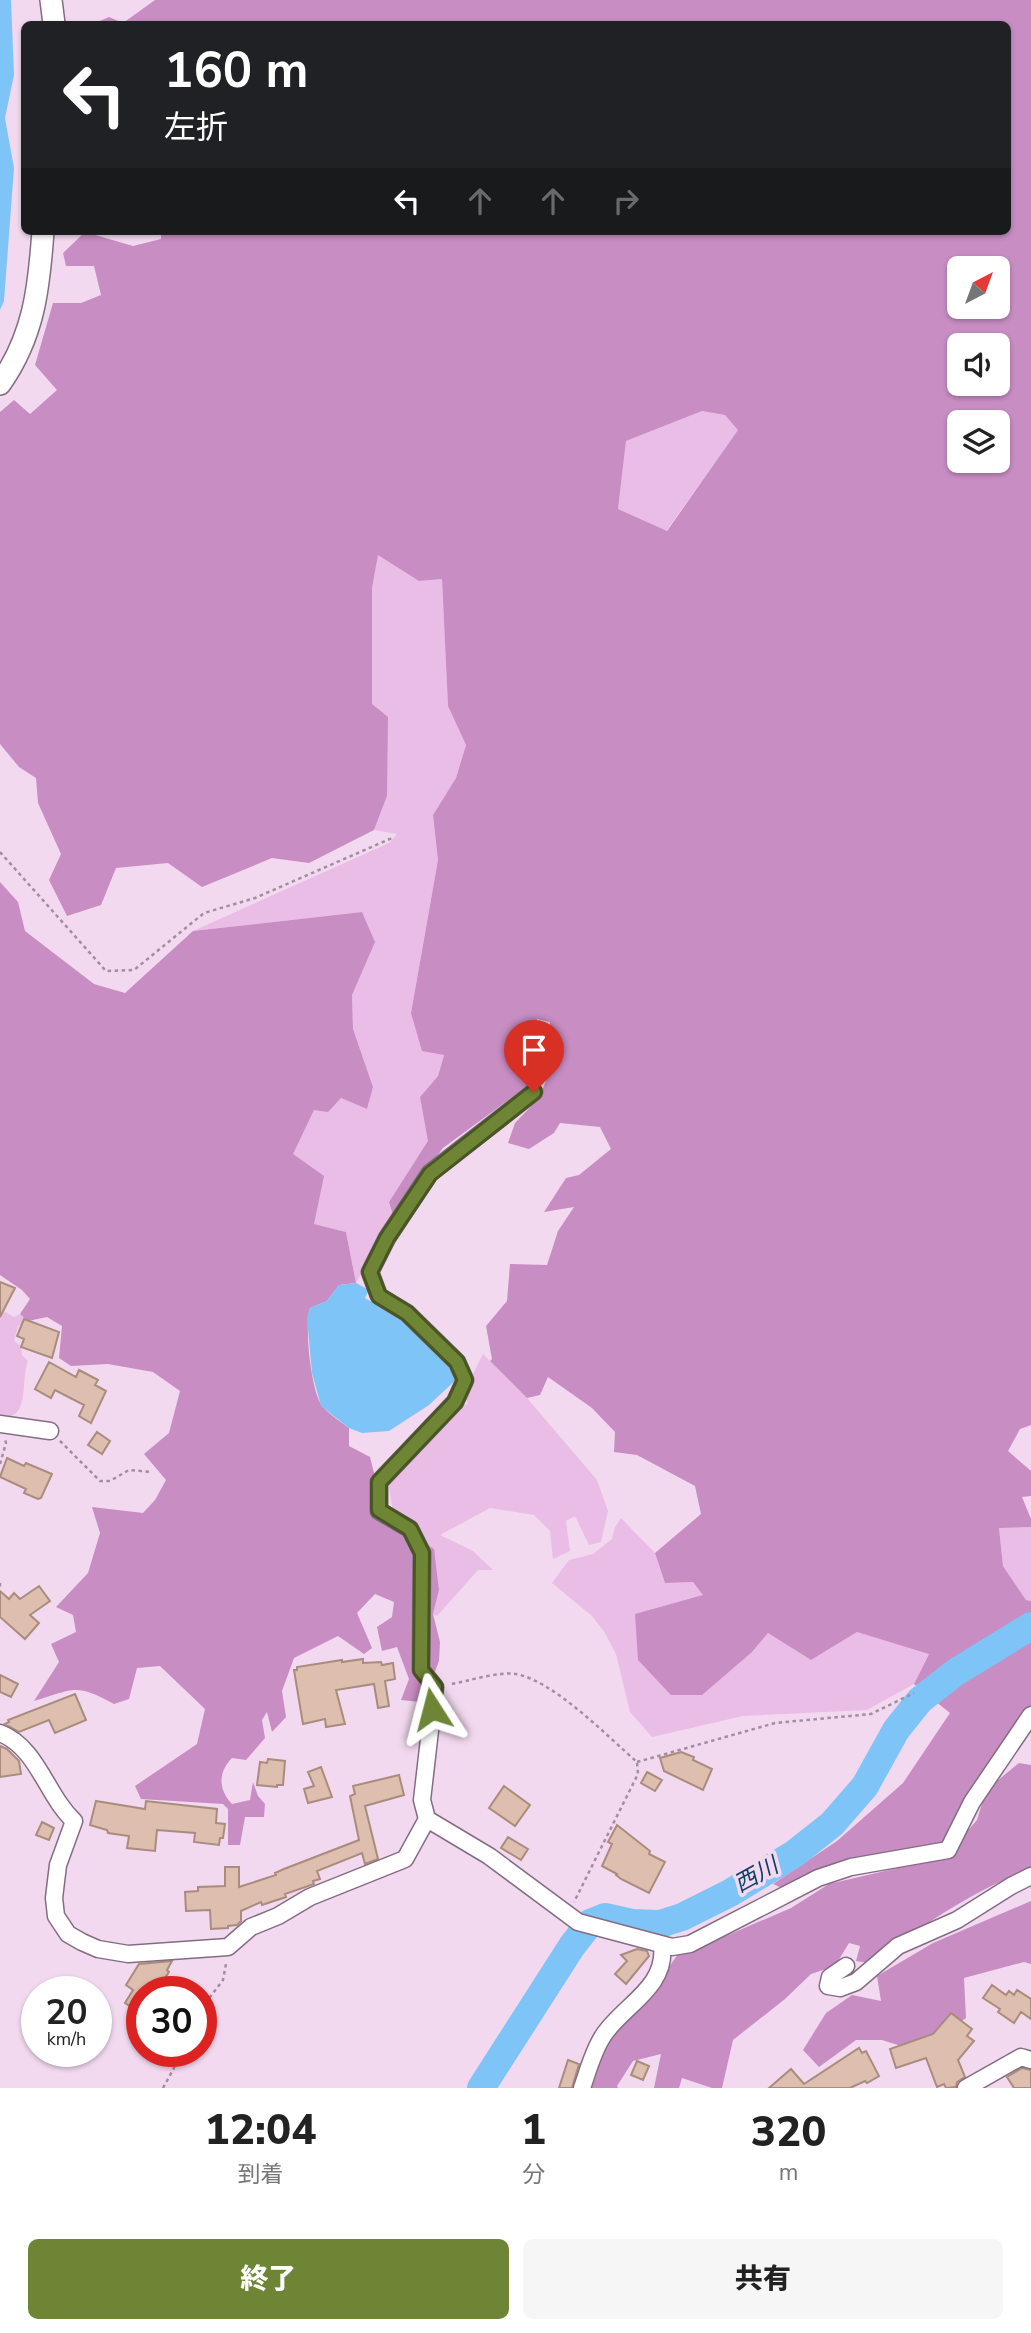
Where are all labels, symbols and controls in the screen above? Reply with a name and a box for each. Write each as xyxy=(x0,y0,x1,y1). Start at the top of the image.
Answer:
text: 160 m xyxy=(164,37,308,104)
icon: left xyxy=(49,49,140,140)
text: 左折 xyxy=(164,106,228,149)
icon: left xyxy=(388,182,426,220)
icon: ahead xyxy=(461,182,499,220)
icon: ahead xyxy=(534,182,572,220)
icon: right xyxy=(607,182,645,220)
north arrow xyxy=(947,256,1010,318)
map controls xyxy=(947,256,1010,473)
button: sound xyxy=(947,333,1010,396)
button: layers xyxy=(947,410,1010,473)
pin xyxy=(504,1020,564,1092)
icon: arrive xyxy=(515,1031,553,1069)
position arrow xyxy=(395,1672,469,1746)
water label: 西川 xyxy=(728,1849,786,1900)
speed limit sign: 30 xyxy=(126,1976,217,2067)
text: 20 xyxy=(45,1989,88,2036)
text: km/h xyxy=(47,2027,86,2051)
text: 12:04 xyxy=(205,2102,316,2159)
text: 1 xyxy=(521,2102,546,2159)
text: 320 xyxy=(751,2104,826,2161)
text: m xyxy=(779,2157,798,2188)
text: 到着 xyxy=(237,2159,283,2190)
text: 分 xyxy=(522,2159,545,2190)
button: 終了 xyxy=(28,2239,509,2319)
button: 共有 xyxy=(523,2239,1003,2319)

